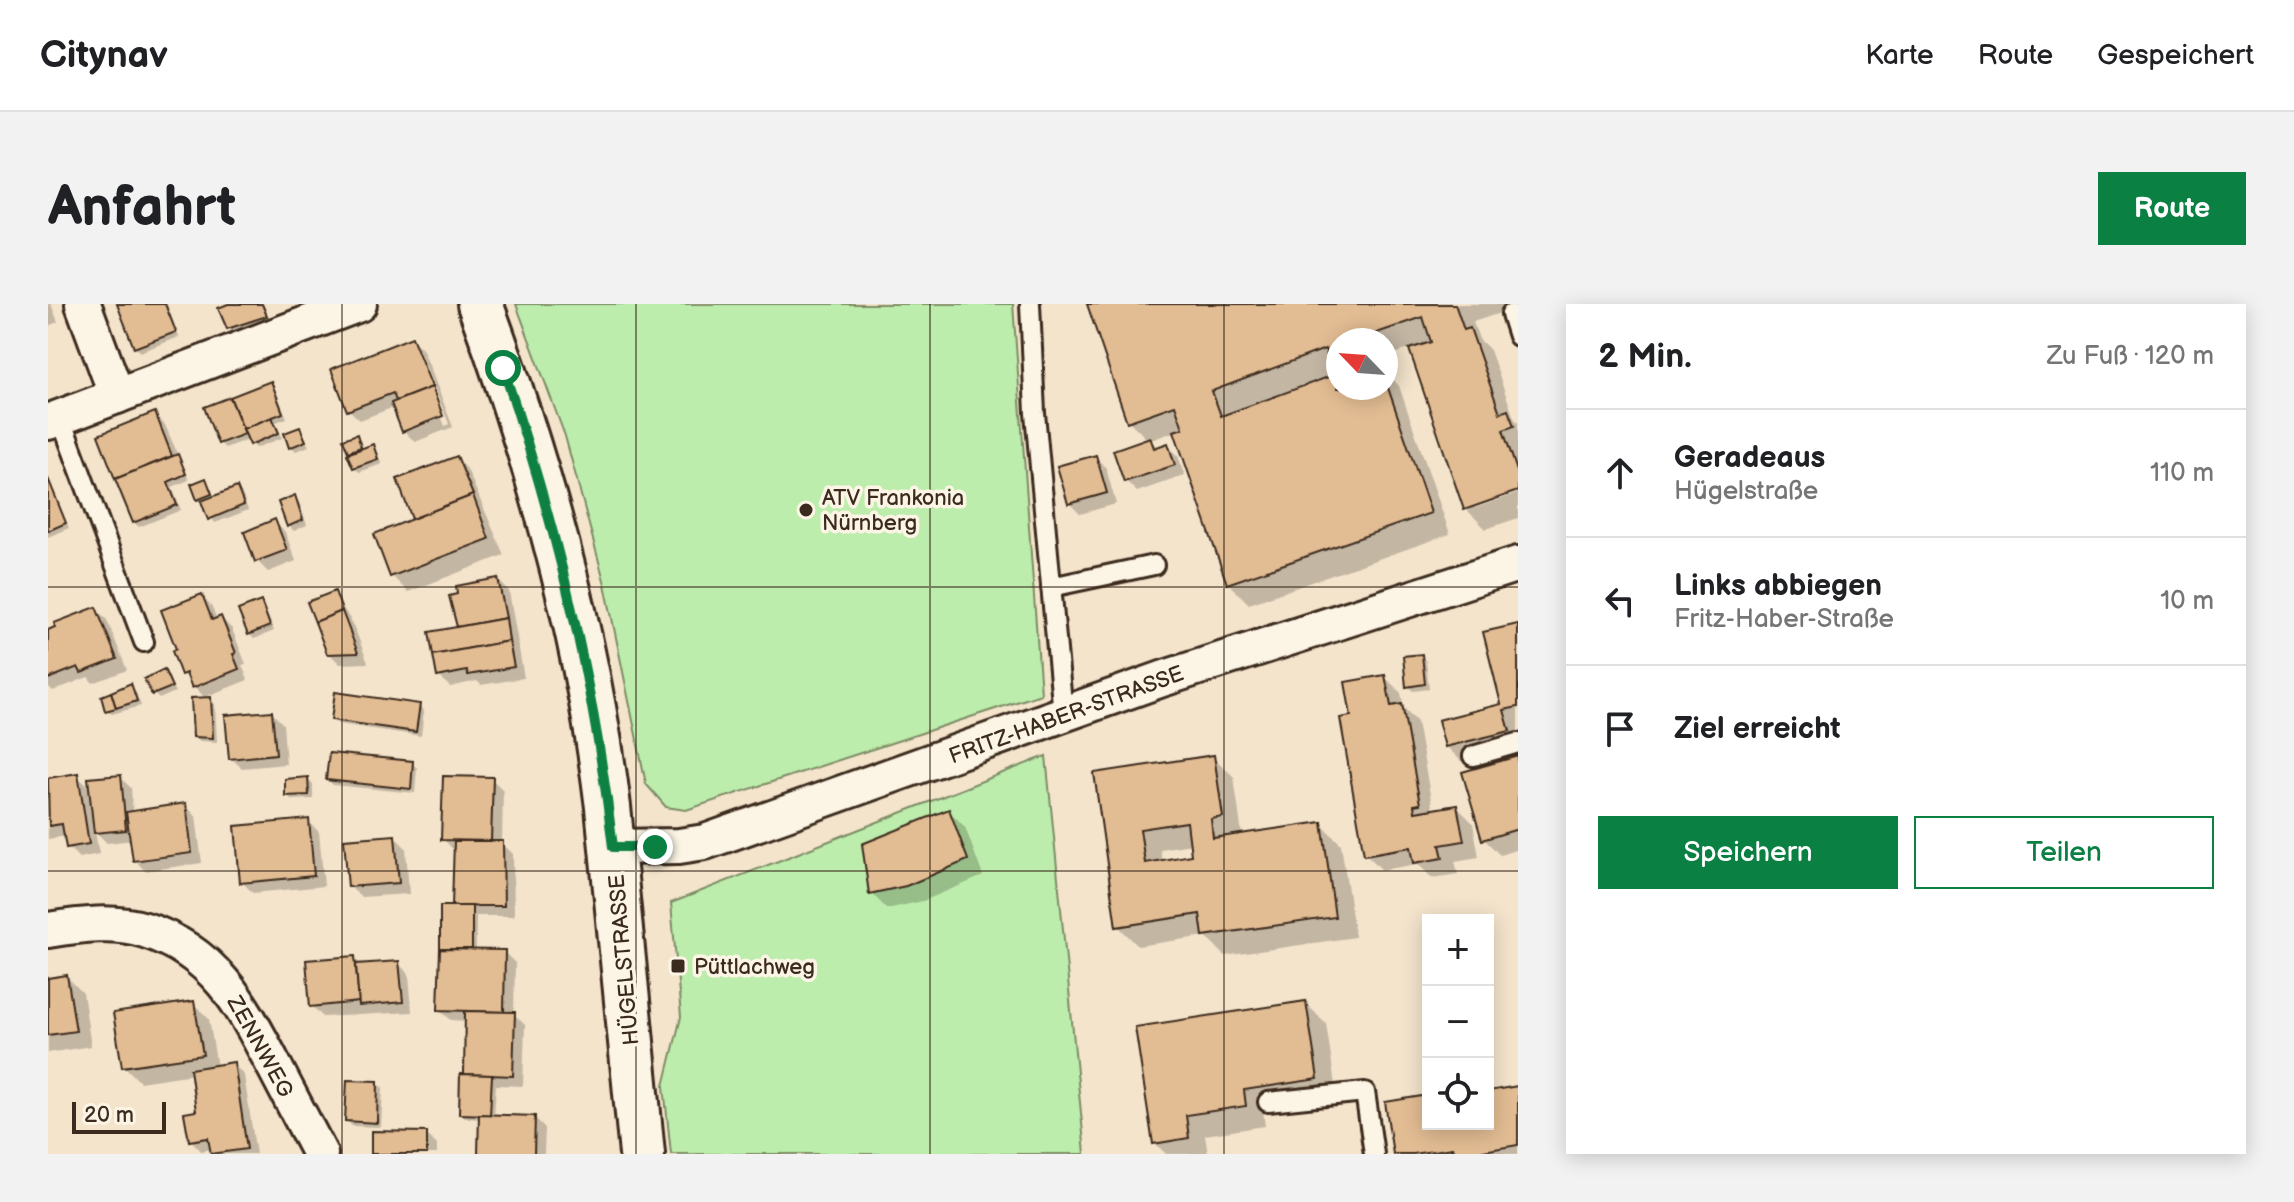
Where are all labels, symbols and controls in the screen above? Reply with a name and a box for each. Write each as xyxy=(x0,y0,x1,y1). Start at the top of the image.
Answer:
text: Citynav xyxy=(40,33,167,78)
text: Karte xyxy=(1865,39,1934,72)
text: Route xyxy=(1978,39,2053,72)
text: Gespeichert xyxy=(2097,39,2254,72)
button: Route xyxy=(2098,172,2246,245)
text: Anfahrt xyxy=(48,175,236,242)
north arrow xyxy=(1326,328,1398,400)
text: 2 Min. xyxy=(1598,336,1692,377)
text: Zu Fuß · 120 m xyxy=(2047,341,2214,372)
route start xyxy=(485,350,521,386)
text: Geradeaus xyxy=(1674,440,1825,476)
icon: ahead xyxy=(1598,451,1642,495)
text: 110 m xyxy=(2150,458,2214,489)
text: Hügelstraße xyxy=(1674,476,1818,507)
place label: ATV Frankonia Nürnberg xyxy=(822,485,964,537)
marker: ATV Frankonia Nürnberg xyxy=(797,501,815,519)
text: Links abbiegen xyxy=(1674,568,1882,604)
icon: left xyxy=(1598,579,1642,623)
text: 10 m xyxy=(2160,586,2214,617)
text: Fritz-Haber-Straße xyxy=(1674,604,1894,635)
street label: FRITZ-HABER-STRASSE xyxy=(946,660,1188,770)
icon: arrive xyxy=(1598,707,1642,751)
text: Ziel erreicht xyxy=(1674,711,1841,747)
button: Speichern xyxy=(1598,816,1898,889)
button: Teilen xyxy=(1914,816,2214,889)
route end xyxy=(637,829,673,865)
street label: HÜGELSTRASSE xyxy=(603,873,645,1047)
map controls xyxy=(1422,914,1494,1130)
button: + xyxy=(1422,914,1494,986)
place label: Püttlachweg xyxy=(694,954,815,981)
marker: Püttlachweg xyxy=(669,957,687,975)
button: − xyxy=(1422,986,1494,1058)
street label: ZENNWEG xyxy=(220,990,299,1102)
button: locate xyxy=(1422,1058,1494,1130)
scale bar xyxy=(72,1098,166,1134)
text: 20 m xyxy=(84,1102,134,1129)

